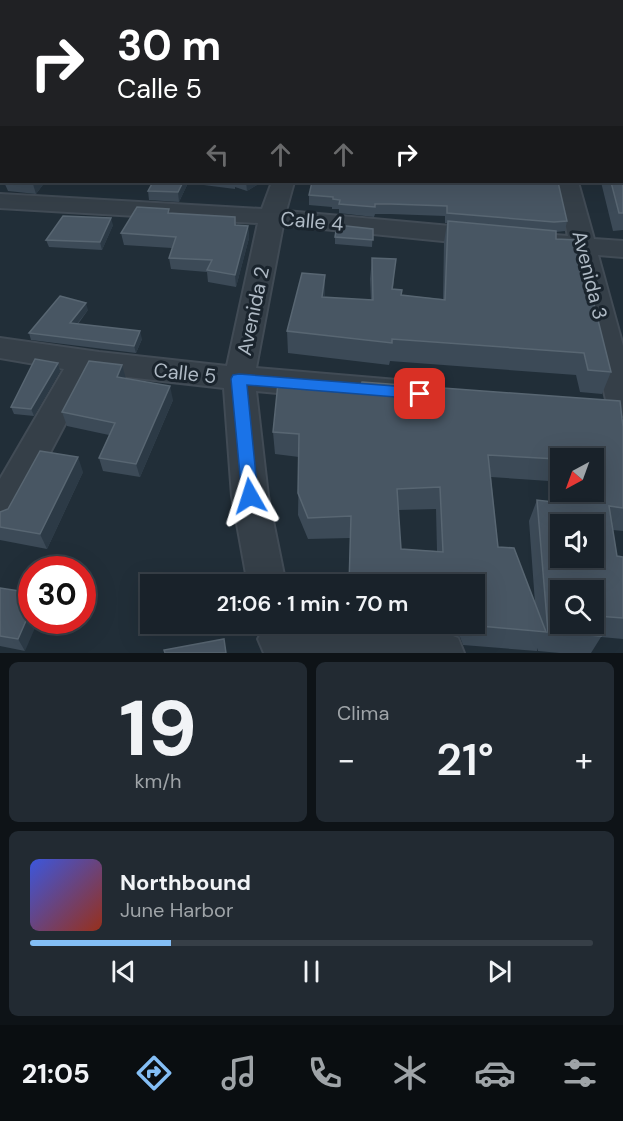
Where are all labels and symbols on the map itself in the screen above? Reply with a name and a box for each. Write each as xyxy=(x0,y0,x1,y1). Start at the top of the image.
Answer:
street label: Calle 4 xyxy=(280,205,344,237)
street label: Avenida 3 xyxy=(566,228,614,322)
street label: Avenida 2 xyxy=(231,264,275,358)
street label: Calle 5 xyxy=(152,357,218,389)
pin xyxy=(394,368,445,419)
north arrow xyxy=(550,448,604,502)
position arrow xyxy=(218,464,282,528)
speed limit sign: 30 xyxy=(18,556,96,634)

